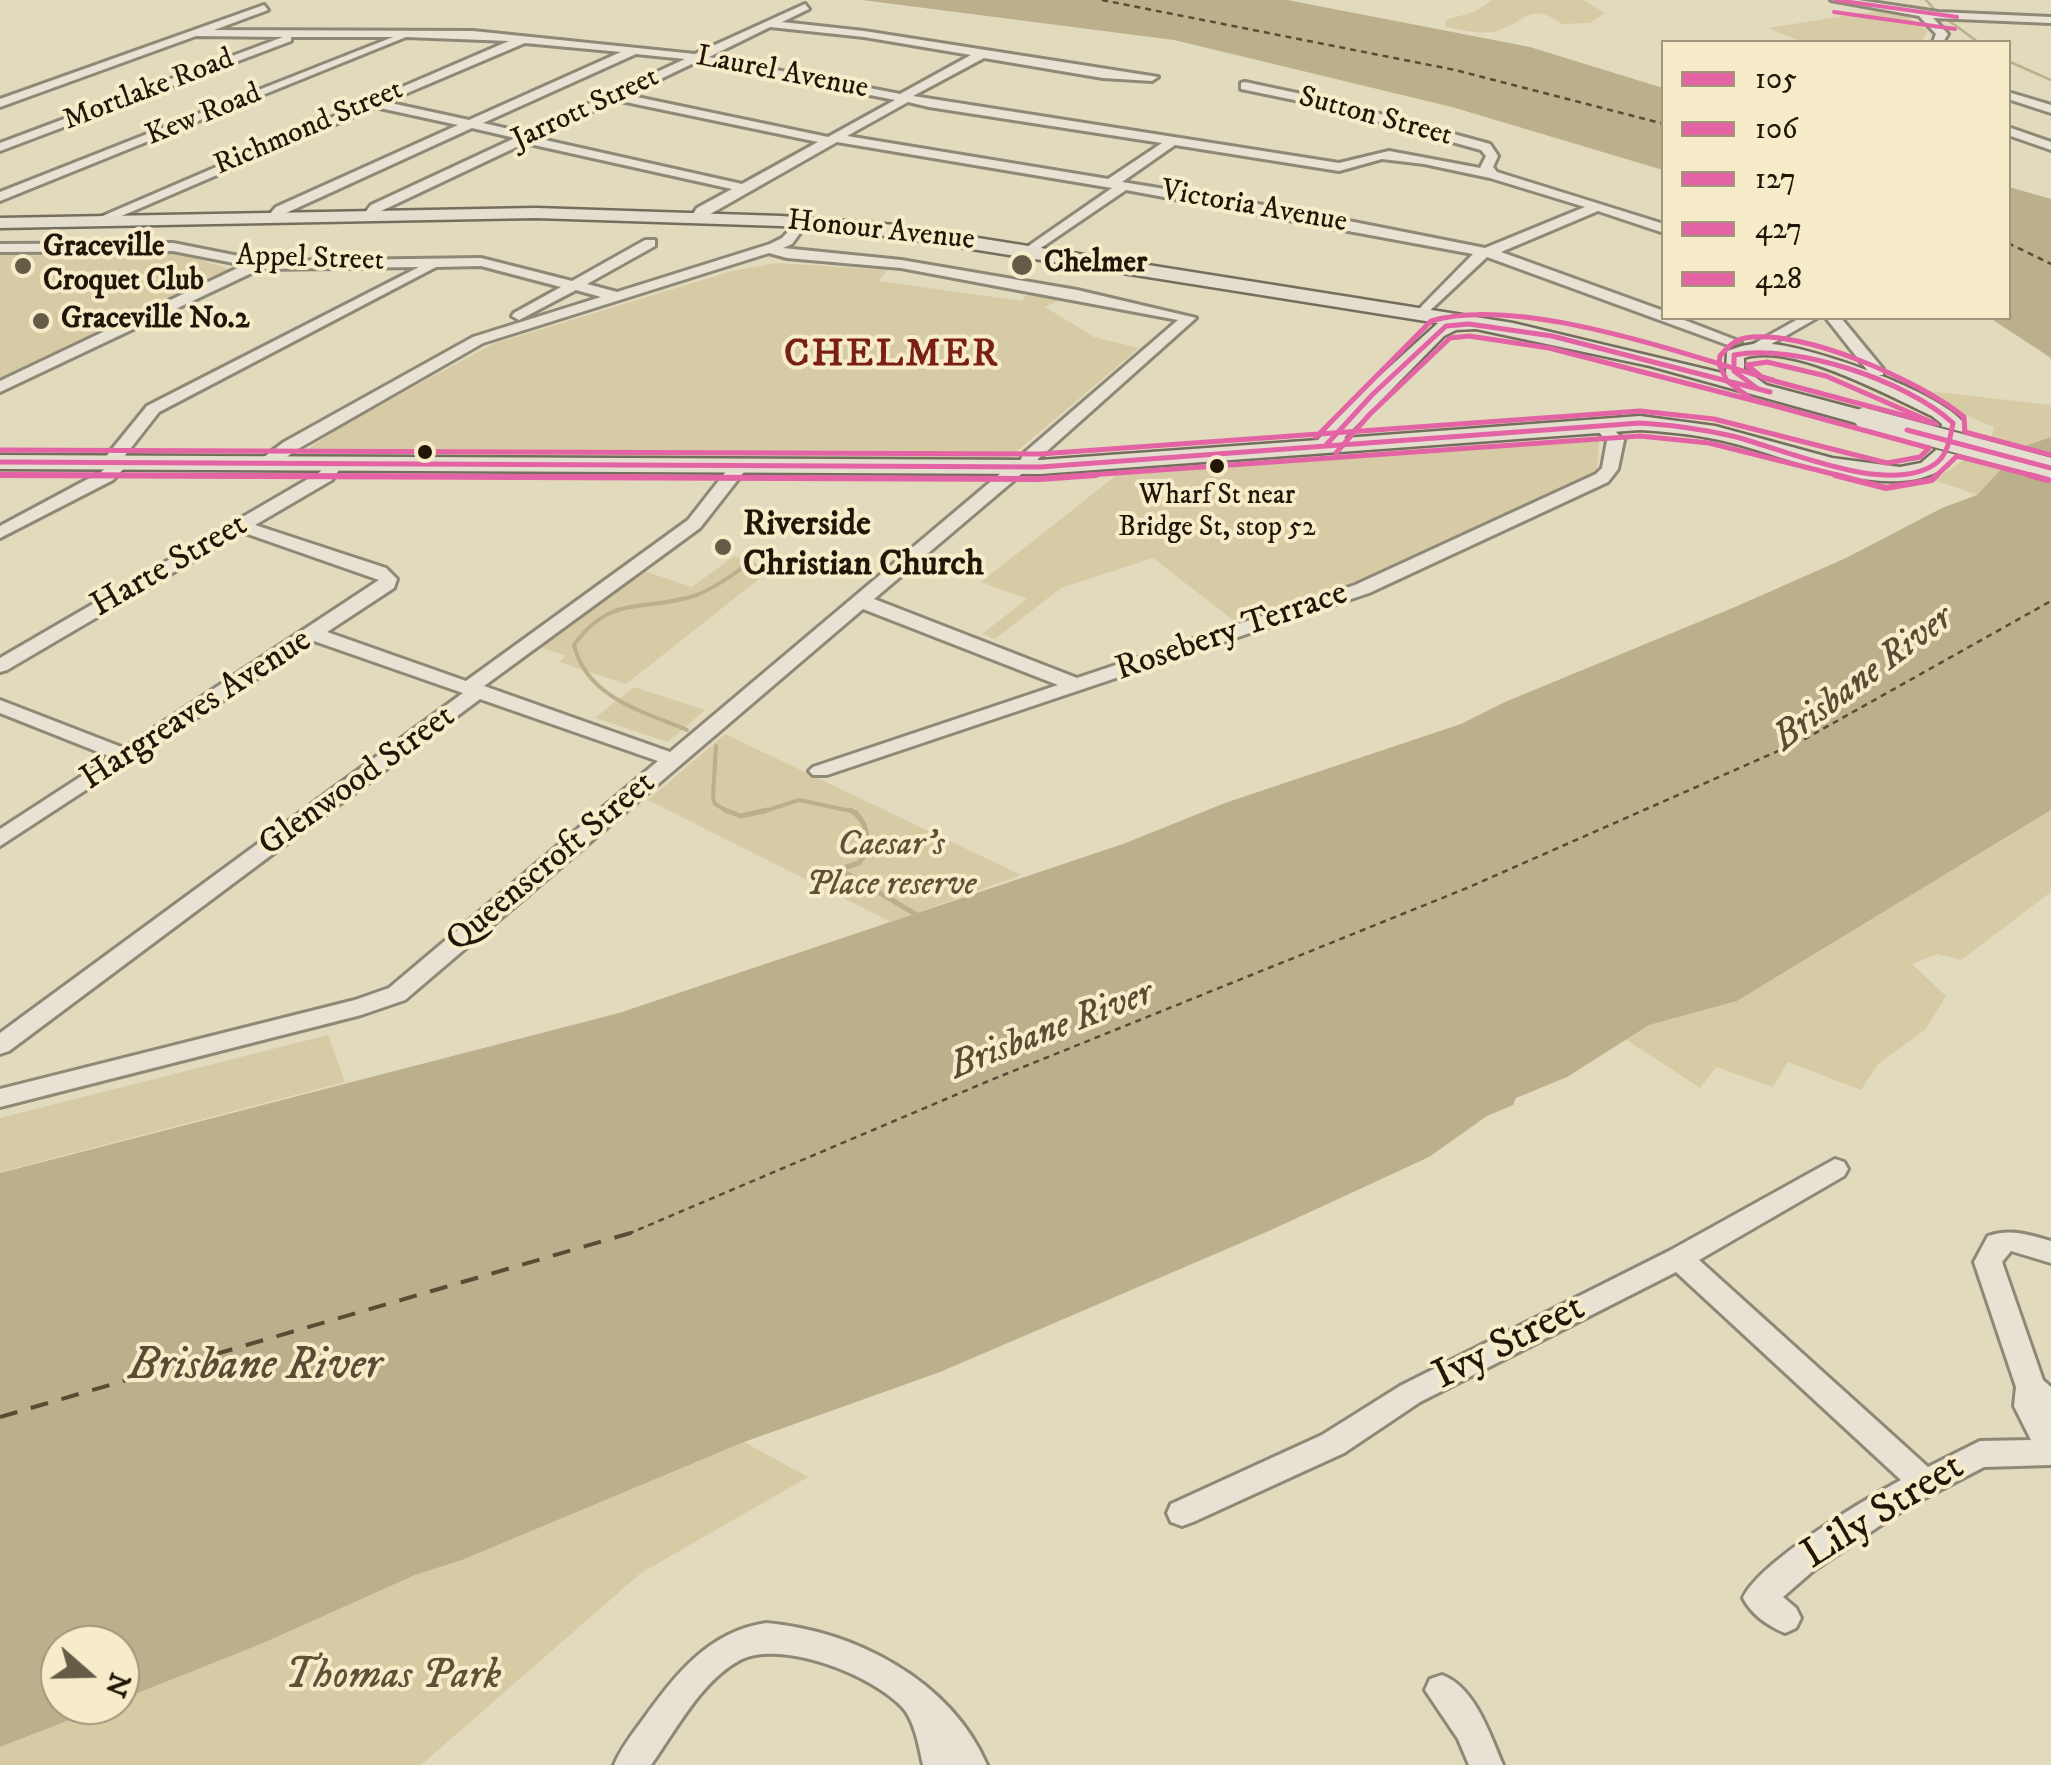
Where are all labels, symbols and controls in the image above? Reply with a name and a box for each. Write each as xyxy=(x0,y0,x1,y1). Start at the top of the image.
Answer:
street label: Laurel Avenue xyxy=(693,40,871,108)
legend xyxy=(1661,40,2011,320)
street label: Mortlake Road xyxy=(59,42,239,140)
street label: Jarrott Street xyxy=(507,60,665,160)
text: 105 xyxy=(1755,61,1797,98)
street label: Richmond Street xyxy=(209,73,409,185)
street label: Kew Road xyxy=(141,77,267,155)
street label: Sutton Street xyxy=(1294,80,1456,156)
text: 106 xyxy=(1755,111,1798,148)
text: 127 xyxy=(1755,161,1796,198)
street label: Victoria Avenue xyxy=(1158,174,1350,242)
street label: Honour Avenue xyxy=(786,204,976,260)
text: 427 xyxy=(1755,211,1802,248)
place label: Graceville Croquet Club xyxy=(43,231,204,302)
street label: Appel Street xyxy=(235,239,385,281)
place label: Chelmer xyxy=(1044,247,1147,283)
marker: Chelmer xyxy=(1009,252,1035,278)
marker: Graceville Croquet Club xyxy=(12,255,34,277)
text: 428 xyxy=(1755,261,1802,298)
place label: Graceville No.2 xyxy=(61,303,249,339)
marker: Graceville No.2 xyxy=(30,310,52,332)
district label: CHELMER xyxy=(784,334,1000,380)
unlabelled marker xyxy=(415,442,435,462)
marker: Wharf St near Bridge St, stop 52 xyxy=(1207,456,1227,476)
place label: Wharf St near Bridge St, stop 52 xyxy=(1118,480,1316,546)
street label: Harte Street xyxy=(84,505,256,629)
place label: Riverside Christian Church xyxy=(743,506,984,588)
marker: Riverside Christian Church xyxy=(712,536,734,558)
street label: Rosebery Terrace xyxy=(1111,574,1353,692)
water label: Brisbane River xyxy=(1765,598,1963,762)
street label: Hargreaves Avenue xyxy=(74,621,320,801)
street label: Glenwood Street xyxy=(252,697,464,867)
street label: Queenscroft Street xyxy=(439,764,665,962)
park label: Caesar's Place reserve xyxy=(806,826,976,908)
water label: Brisbane River xyxy=(944,972,1160,1092)
street label: Ivy Street xyxy=(1426,1284,1594,1404)
water label: Brisbane River xyxy=(129,1342,381,1396)
street label: Lily Street xyxy=(1794,1444,1974,1582)
north arrow xyxy=(40,1625,140,1725)
park label: Thomas Park xyxy=(285,1653,501,1703)
text: N xyxy=(96,1668,137,1702)

